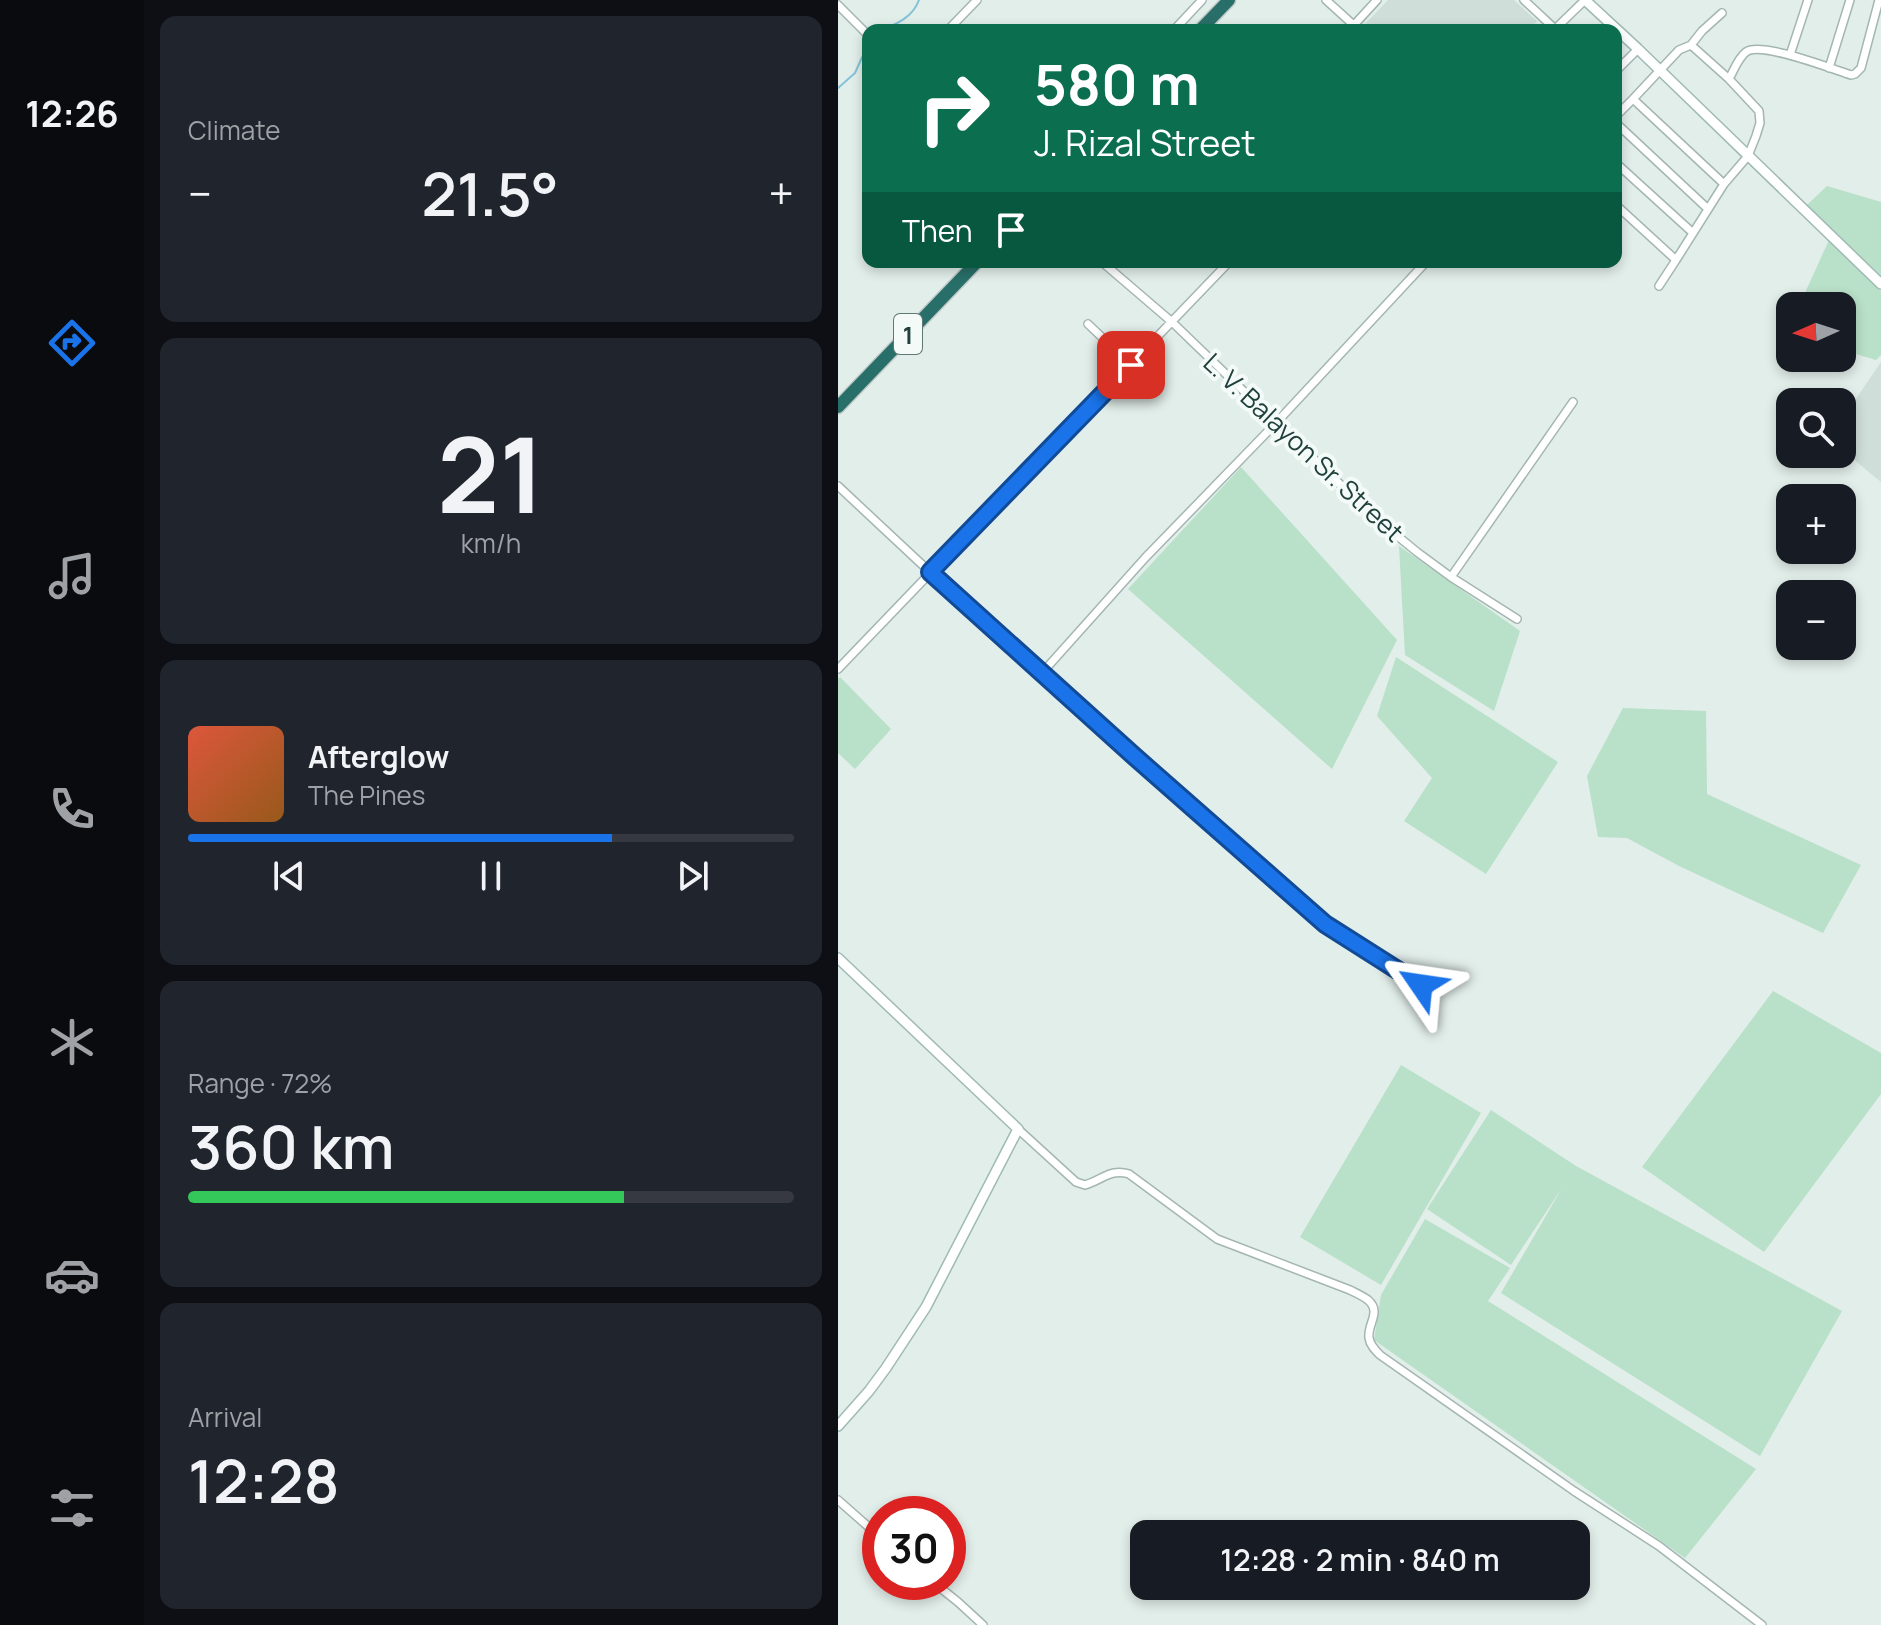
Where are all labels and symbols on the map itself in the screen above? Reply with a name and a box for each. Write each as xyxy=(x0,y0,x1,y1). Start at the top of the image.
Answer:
north arrow xyxy=(1776,292,1856,372)
road number: 1 xyxy=(894,314,922,354)
pin xyxy=(1097,331,1165,399)
street label: L. V. Balayon Sr. Street xyxy=(1196,345,1412,549)
position arrow xyxy=(1379,943,1463,1027)
speed limit sign: 30 xyxy=(862,1496,966,1600)

